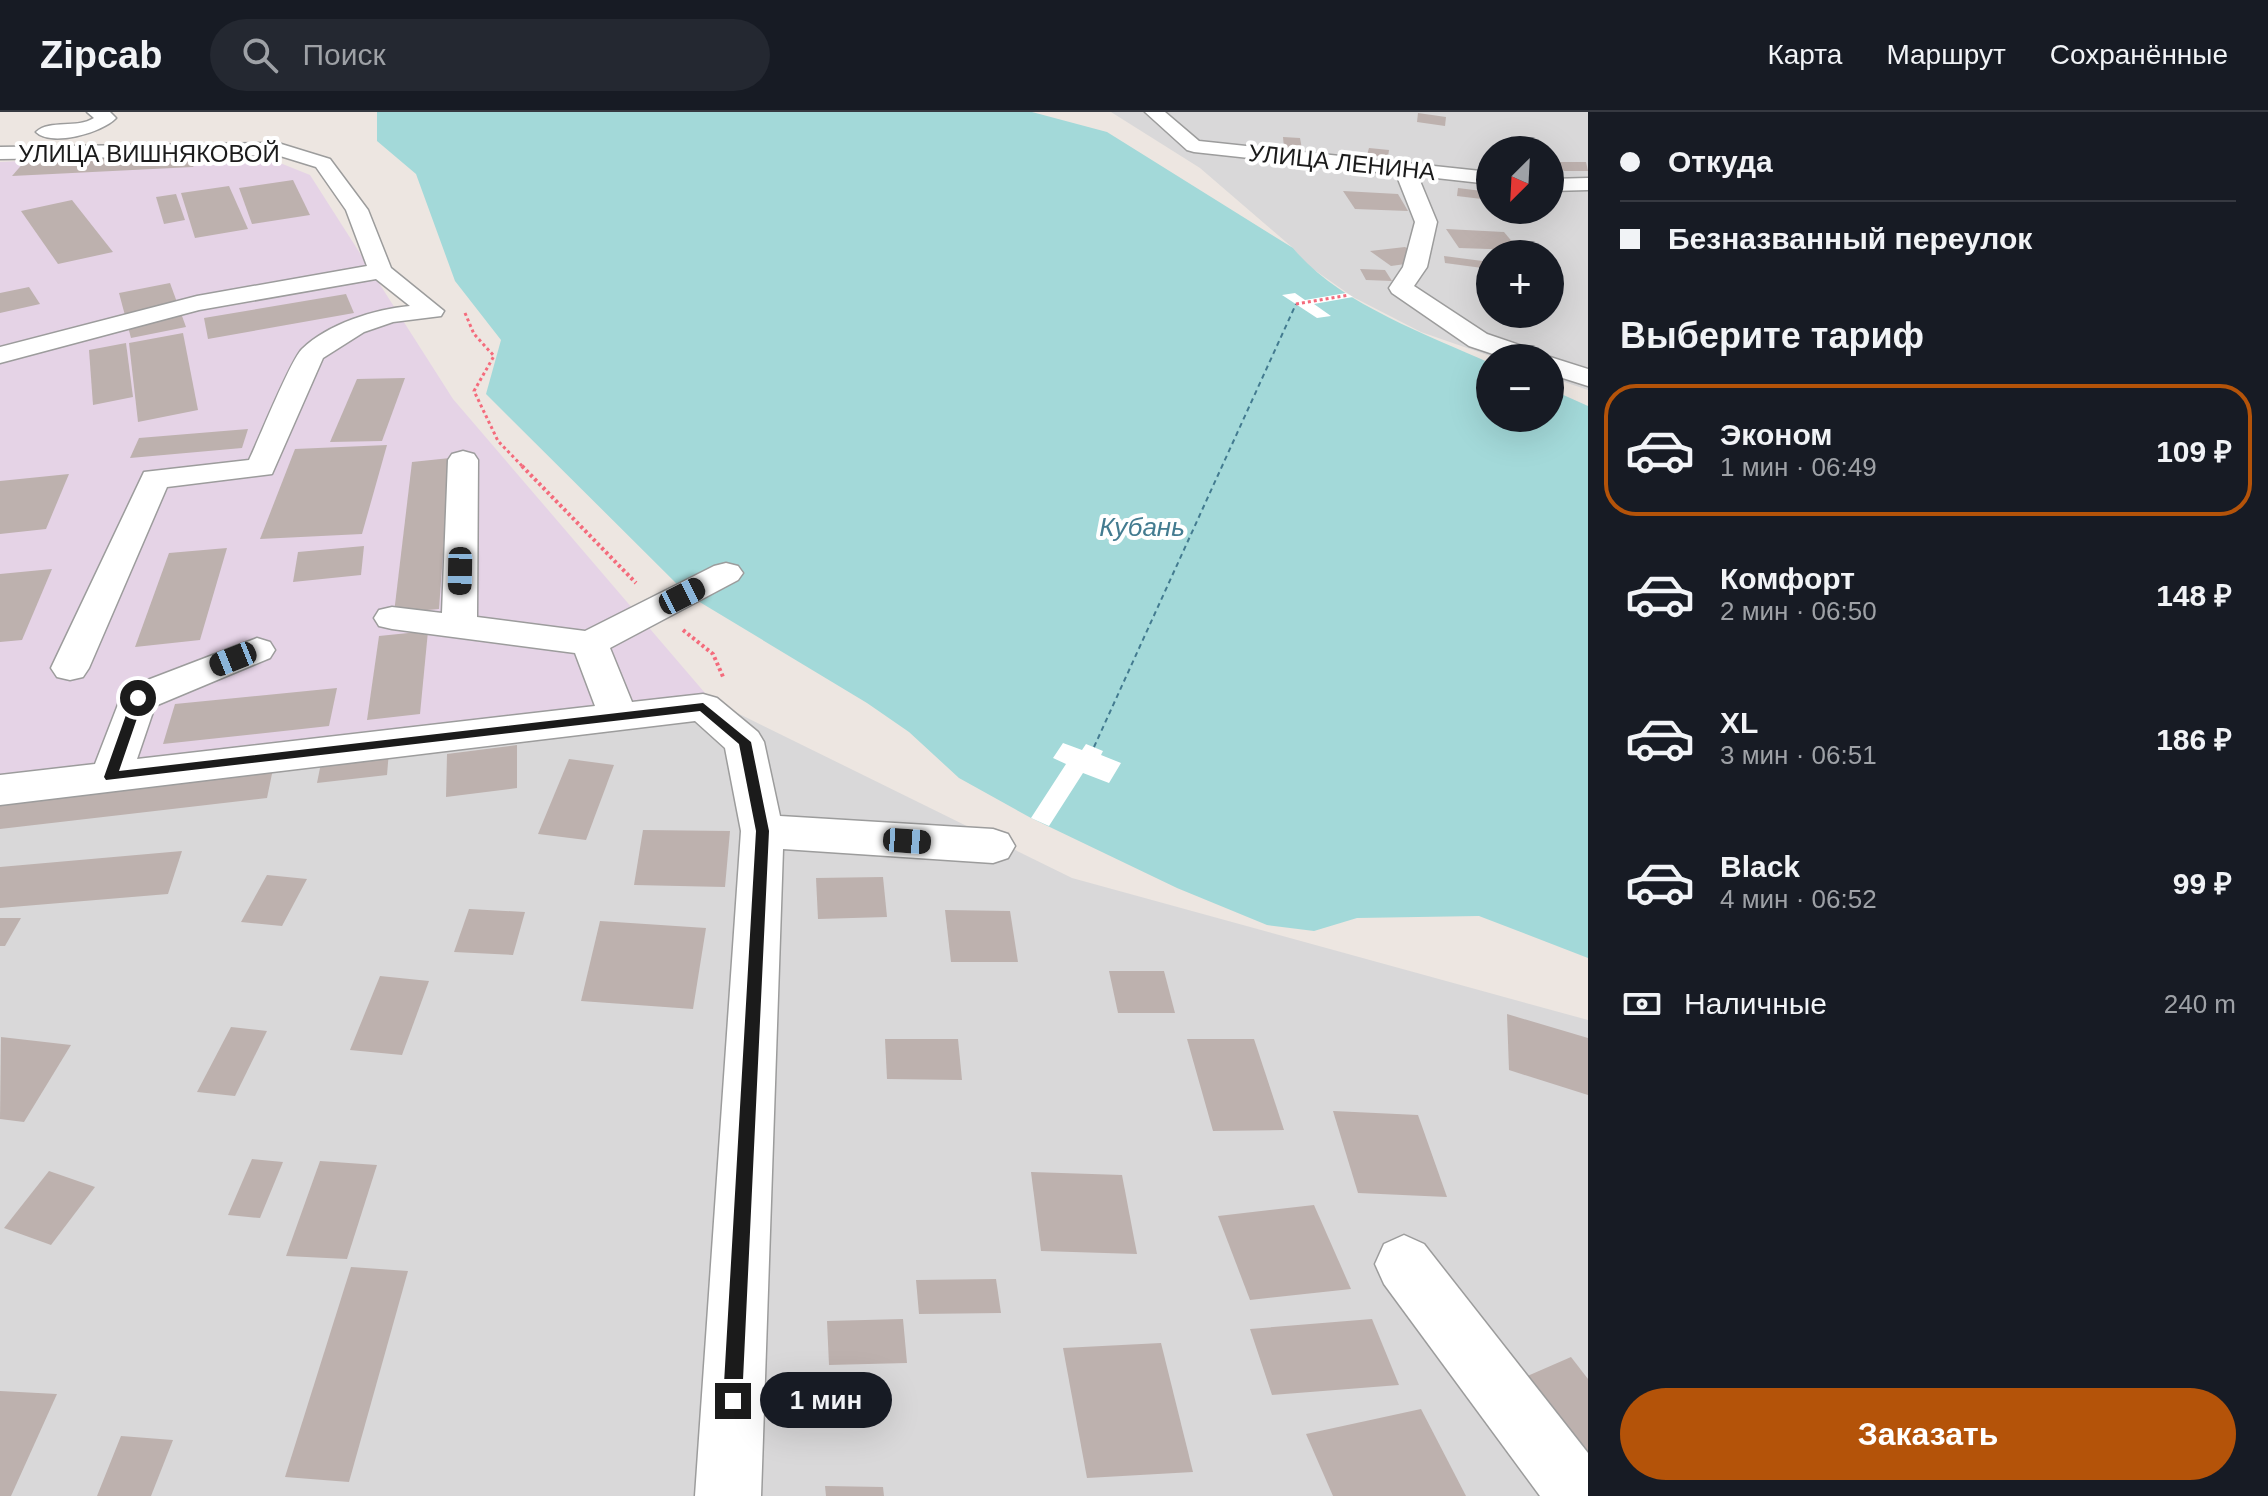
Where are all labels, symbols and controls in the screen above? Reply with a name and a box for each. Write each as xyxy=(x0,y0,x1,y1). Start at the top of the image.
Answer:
search box xyxy=(210,19,770,91)
icon: search xyxy=(238,33,282,77)
text: Zipcab xyxy=(40,34,162,76)
text: Поиск xyxy=(302,38,386,71)
text: Карта xyxy=(1767,39,1842,70)
text: Маршрут xyxy=(1886,39,2006,70)
text: Сохранённые xyxy=(2050,39,2228,70)
north arrow xyxy=(1476,136,1564,224)
map controls xyxy=(1476,136,1564,432)
street label: УЛИЦА ЛЕНИНА xyxy=(1247,139,1437,185)
street label: УЛИЦА ВИШНЯКОВОЙ xyxy=(18,140,280,167)
text: Откуда xyxy=(1668,145,1773,178)
text: Безназванный переулок xyxy=(1668,222,2032,255)
button: + xyxy=(1476,240,1564,328)
text: Выберите тариф xyxy=(1620,315,1924,356)
button: − xyxy=(1476,344,1564,432)
icon: car xyxy=(1624,414,1696,486)
text: Эконом xyxy=(1720,418,1833,451)
text: 109 ₽ xyxy=(2156,435,2232,468)
text: 1 мин · 06:49 xyxy=(1720,452,1877,482)
water label: Кубань xyxy=(1099,512,1185,542)
car xyxy=(448,547,472,595)
icon: car xyxy=(1624,558,1696,630)
text: Комфорт xyxy=(1720,562,1855,595)
car xyxy=(655,574,709,618)
text: 148 ₽ xyxy=(2156,579,2232,612)
text: 2 мин · 06:50 xyxy=(1720,596,1877,626)
car xyxy=(206,639,260,679)
route start xyxy=(120,680,156,716)
icon: car xyxy=(1624,702,1696,774)
text: XL xyxy=(1720,706,1758,739)
text: 186 ₽ xyxy=(2156,723,2232,756)
text: 3 мин · 06:51 xyxy=(1720,740,1877,770)
car xyxy=(882,827,932,855)
icon: car xyxy=(1624,846,1696,918)
text: Black xyxy=(1720,850,1800,883)
text: 99 ₽ xyxy=(2173,867,2232,900)
text: 4 мин · 06:52 xyxy=(1720,884,1877,914)
icon: cash xyxy=(1620,982,1664,1026)
text: Наличные xyxy=(1684,987,1827,1020)
text: 240 m xyxy=(2164,989,2236,1019)
callout: 1 мин xyxy=(761,1373,893,1429)
route end xyxy=(715,1383,751,1419)
text: 1 мин xyxy=(790,1385,862,1415)
button: Заказать xyxy=(1620,1388,2236,1480)

